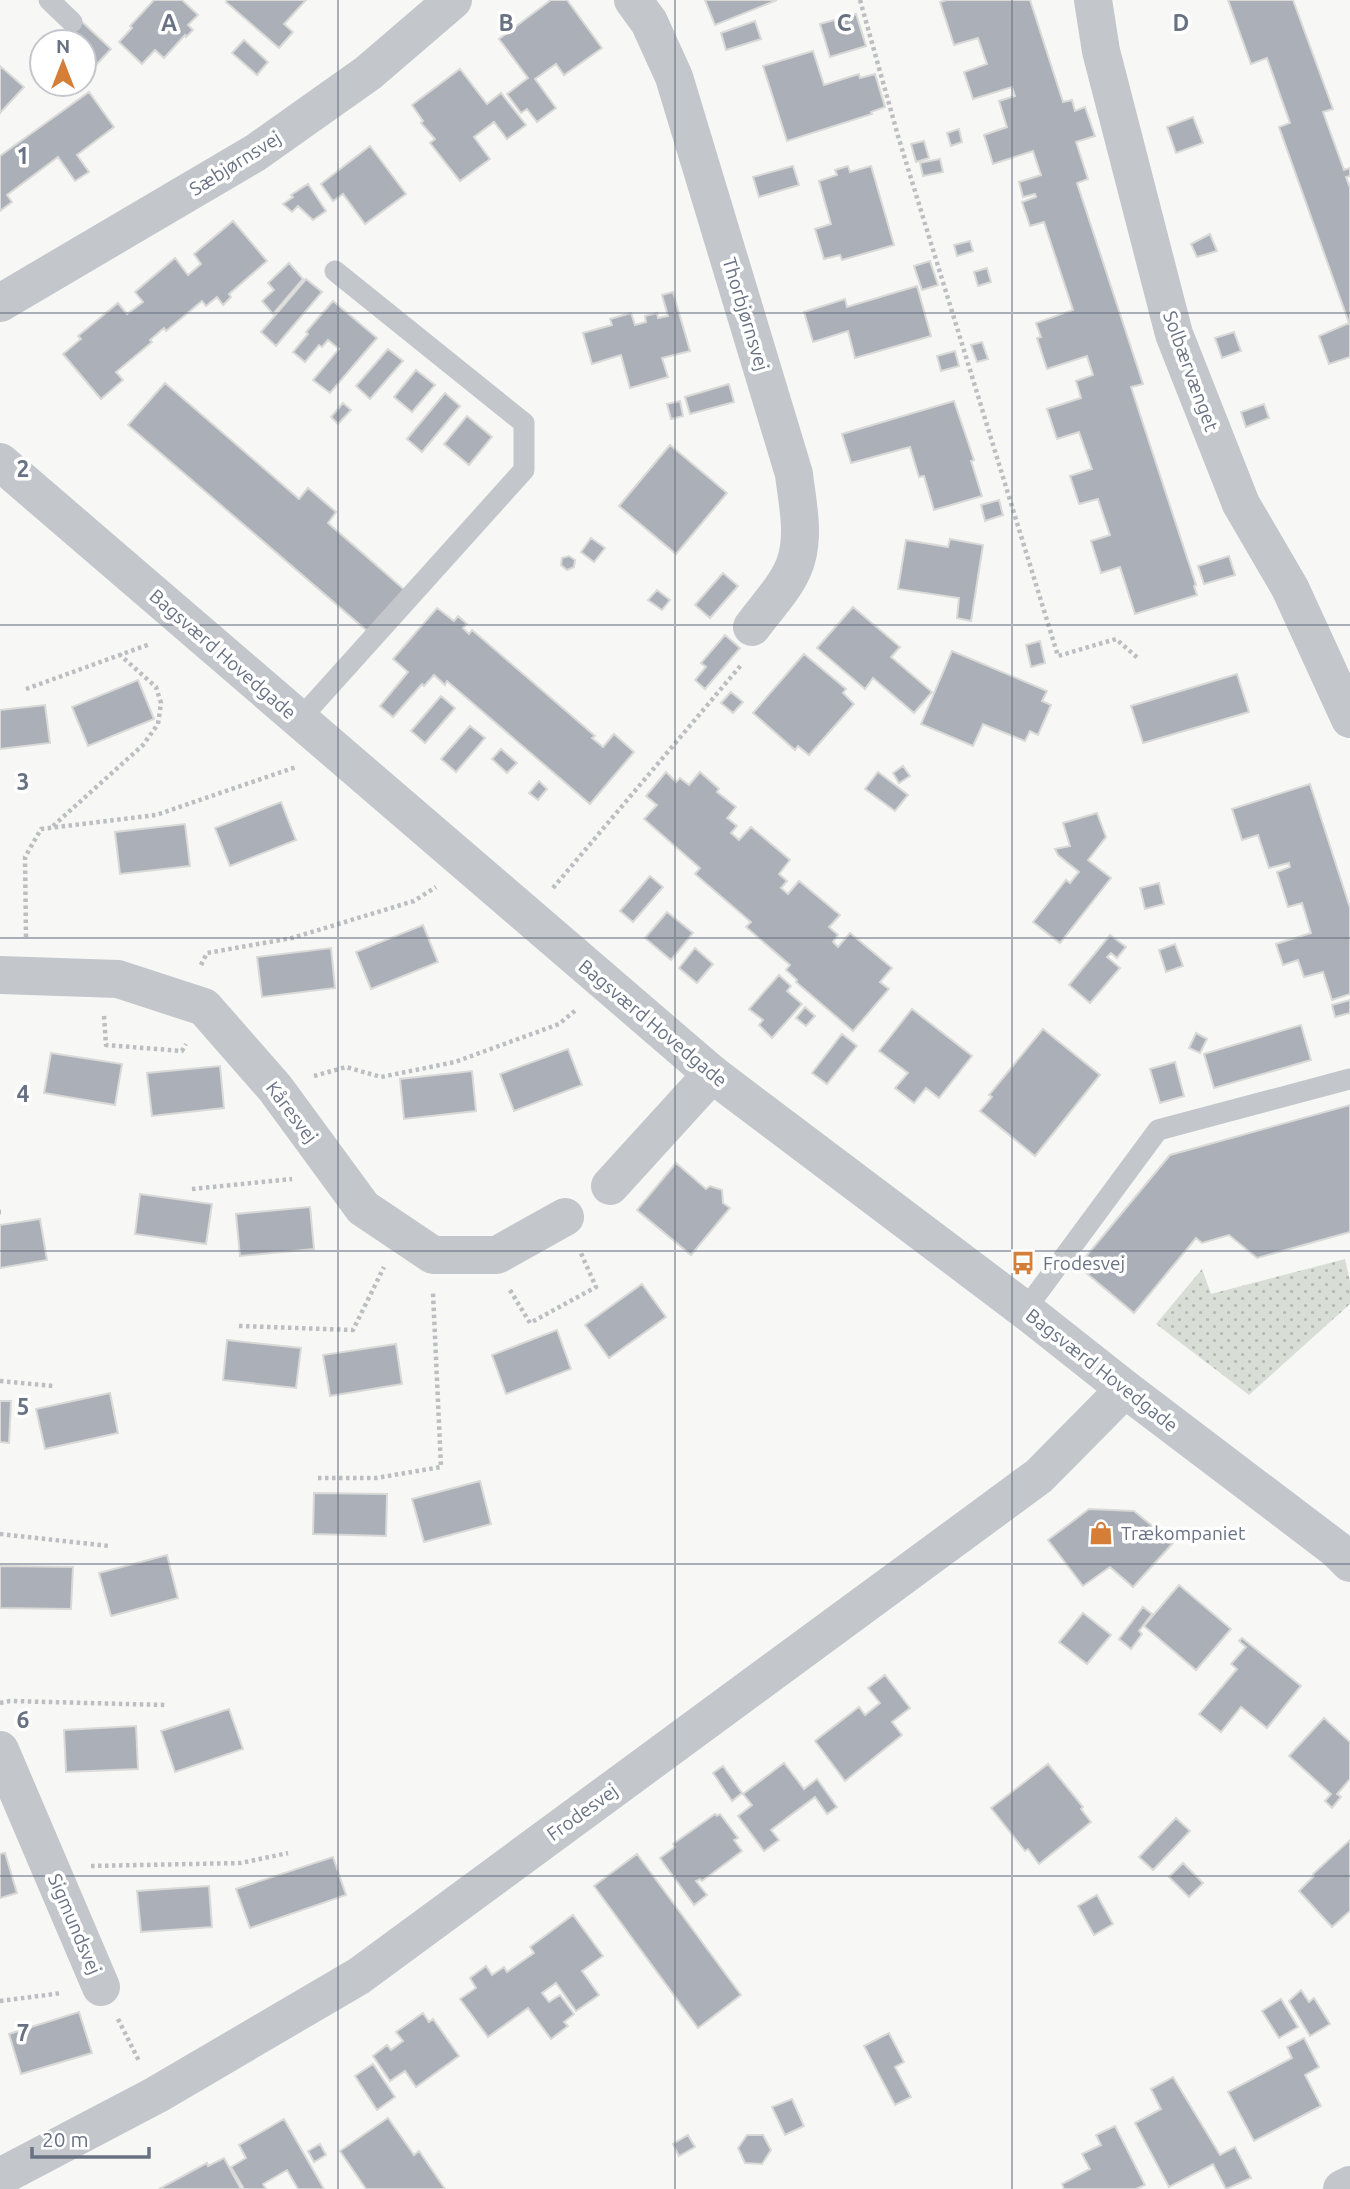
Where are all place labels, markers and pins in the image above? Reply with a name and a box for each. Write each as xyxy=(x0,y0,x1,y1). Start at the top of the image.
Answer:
bus stop icon: Frodesvej xyxy=(1009,1249,1037,1277)
place label: Frodesvej xyxy=(1043,1252,1125,1274)
shop icon: Trækompaniet xyxy=(1087,1519,1115,1547)
place label: Trækompaniet xyxy=(1121,1522,1246,1544)

